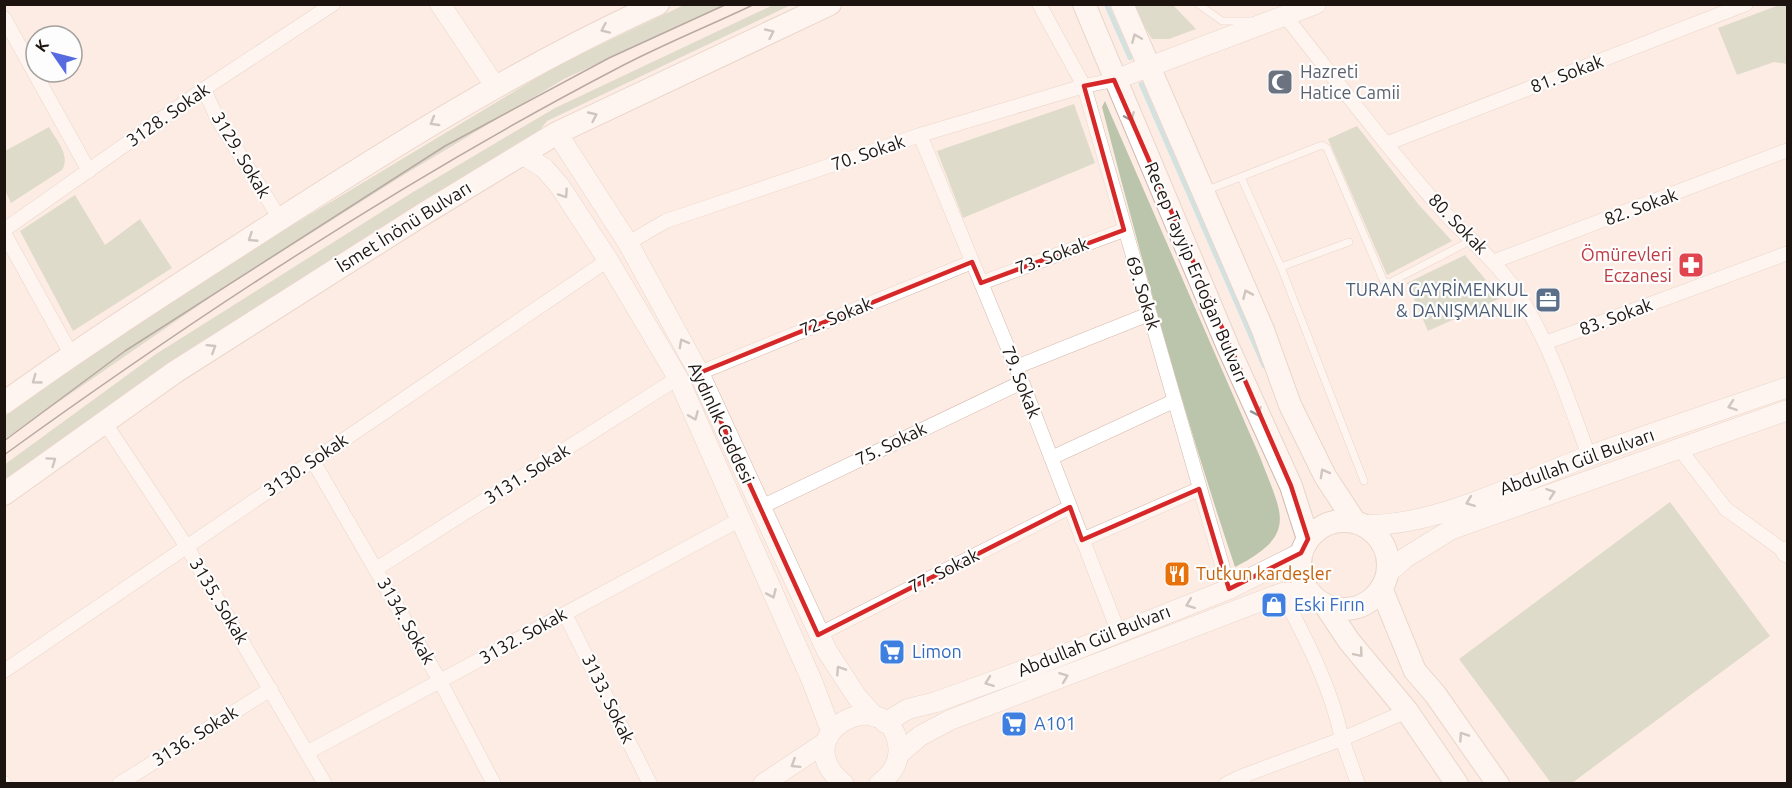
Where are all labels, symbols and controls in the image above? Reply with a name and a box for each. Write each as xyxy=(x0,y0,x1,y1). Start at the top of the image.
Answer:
one-way arrow xyxy=(600,21,611,33)
north arrow xyxy=(24,24,84,84)
one-way arrow xyxy=(763,28,774,40)
one-way arrow xyxy=(1131,33,1143,44)
text: K xyxy=(31,36,52,55)
street label: 81. Sokak xyxy=(1527,50,1606,96)
place label: Hazreti Hatice Camii xyxy=(1300,61,1400,102)
mosque icon: Hazreti Hatice Camii xyxy=(1265,67,1295,97)
street label: 3128. Sokak xyxy=(122,78,213,150)
street label: 3129. Sokak xyxy=(208,108,275,201)
one-way arrow xyxy=(1123,111,1135,122)
one-way arrow xyxy=(587,112,598,124)
one-way arrow xyxy=(430,115,440,126)
street label: 70. Sokak xyxy=(828,130,907,174)
street label: Recep Tayyip Erdoğan Bulvarı xyxy=(1141,159,1252,385)
street label: İsmet İnönü Bulvarı xyxy=(333,177,474,276)
street label: 82. Sokak xyxy=(1601,184,1680,228)
one-way arrow xyxy=(557,187,568,198)
street label: 80. Sokak xyxy=(1425,189,1492,258)
one-way arrow xyxy=(247,230,258,241)
street label: 73. Sokak xyxy=(1012,233,1091,277)
place label: Ömürevleri Eczanesi xyxy=(1581,244,1672,285)
pharmacy icon: Ömürevleri Eczanesi xyxy=(1676,250,1706,280)
street label: 69. Sokak xyxy=(1123,253,1165,332)
place label: TURAN GAYRİMENKUL & DANIŞMANLIK xyxy=(1346,279,1528,320)
office icon: TURAN GAYRİMENKUL & DANIŞMANLIK xyxy=(1533,285,1563,315)
one-way arrow xyxy=(1243,289,1255,300)
street label: 72. Sokak xyxy=(797,293,875,340)
street label: 83. Sokak xyxy=(1576,294,1655,338)
one-way arrow xyxy=(679,339,690,350)
street label: 79. Sokak xyxy=(998,343,1045,421)
one-way arrow xyxy=(206,344,216,356)
street label: Aydınlık Caddesi xyxy=(685,359,759,486)
one-way arrow xyxy=(32,373,43,384)
one-way arrow xyxy=(1727,398,1738,411)
one-way arrow xyxy=(1250,405,1262,416)
one-way arrow xyxy=(687,410,699,421)
street label: 75. Sokak xyxy=(852,417,929,469)
street label: Abdullah Gül Bulvarı xyxy=(1497,424,1657,498)
street label: 3130. Sokak xyxy=(260,429,351,499)
street label: 3131. Sokak xyxy=(480,439,573,507)
one-way arrow xyxy=(46,457,57,468)
one-way arrow xyxy=(1320,468,1331,479)
one-way arrow xyxy=(1545,487,1556,500)
one-way arrow xyxy=(1466,494,1476,507)
street label: 77. Sokak xyxy=(905,544,982,596)
street label: 3135. Sokak xyxy=(186,554,253,647)
restaurant icon: Tutkun kardeşler xyxy=(1162,559,1192,589)
place label: Tutkun kardeşler xyxy=(1196,563,1332,583)
street label: 3134. Sokak xyxy=(374,574,440,667)
one-way arrow xyxy=(765,588,777,599)
shop icon: Eski Fırın xyxy=(1259,590,1289,620)
place label: Eski Fırın xyxy=(1294,594,1365,614)
one-way arrow xyxy=(1185,596,1196,609)
street label: Abdullah Gül Bulvarı xyxy=(1014,600,1173,680)
street label: 3132. Sokak xyxy=(475,603,570,667)
supermarket icon: Limon xyxy=(877,637,907,667)
place label: Limon xyxy=(912,641,962,661)
one-way arrow xyxy=(1351,646,1362,657)
street label: 3133. Sokak xyxy=(579,651,639,746)
one-way arrow xyxy=(835,666,847,676)
one-way arrow xyxy=(1058,672,1069,684)
one-way arrow xyxy=(984,675,995,688)
street label: 3136. Sokak xyxy=(148,701,241,769)
supermarket icon: A101 xyxy=(999,709,1029,739)
place label: A101 xyxy=(1034,713,1076,733)
one-way arrow xyxy=(1459,732,1471,742)
one-way arrow xyxy=(791,756,801,768)

